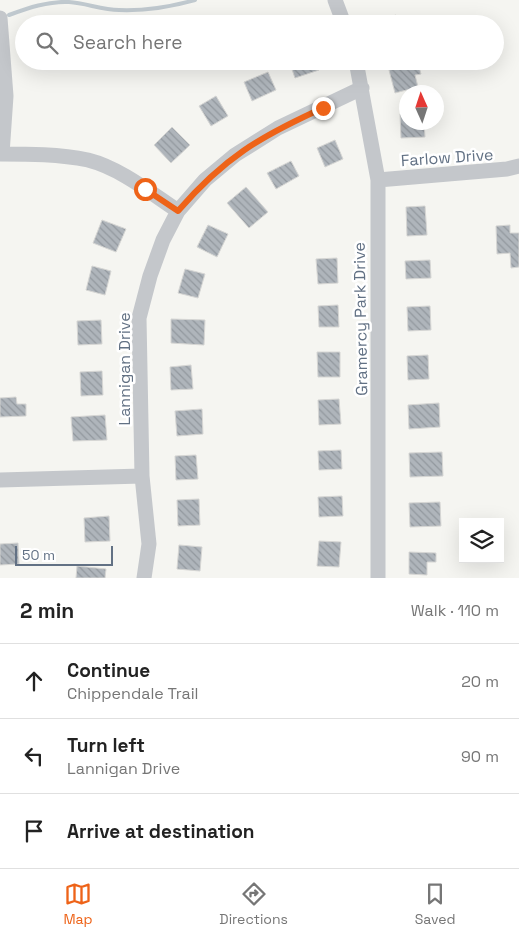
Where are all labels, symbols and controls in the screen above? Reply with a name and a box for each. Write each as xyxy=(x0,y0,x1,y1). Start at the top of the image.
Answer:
search box xyxy=(15,15,504,70)
icon: search xyxy=(33,29,61,57)
text: Search here xyxy=(73,30,183,55)
north arrow xyxy=(399,85,444,130)
route end xyxy=(312,97,335,120)
street label: Farlow Drive xyxy=(400,144,494,171)
route start xyxy=(134,178,157,201)
street label: Gramercy Park Drive xyxy=(349,242,372,396)
street label: Lannigan Drive xyxy=(114,312,135,426)
map controls xyxy=(459,518,504,563)
button: layers xyxy=(459,518,504,563)
scale bar xyxy=(15,543,112,566)
text: 50 m xyxy=(22,546,55,564)
text: 2 min xyxy=(20,597,74,624)
text: Walk · 110 m xyxy=(411,600,499,621)
text: Continue xyxy=(67,658,150,683)
icon: ahead xyxy=(20,667,48,695)
text: 20 m xyxy=(461,671,499,692)
text: Chippendale Trail xyxy=(67,683,198,704)
text: Turn left xyxy=(67,733,145,758)
icon: left xyxy=(20,742,48,770)
text: 90 m xyxy=(461,746,499,767)
text: Lannigan Drive xyxy=(67,758,180,779)
icon: arrive xyxy=(20,817,48,845)
text: Arrive at destination xyxy=(67,819,255,844)
tab: Map xyxy=(63,880,93,928)
tab: Directions xyxy=(219,880,288,928)
tab: Saved xyxy=(415,880,456,928)

